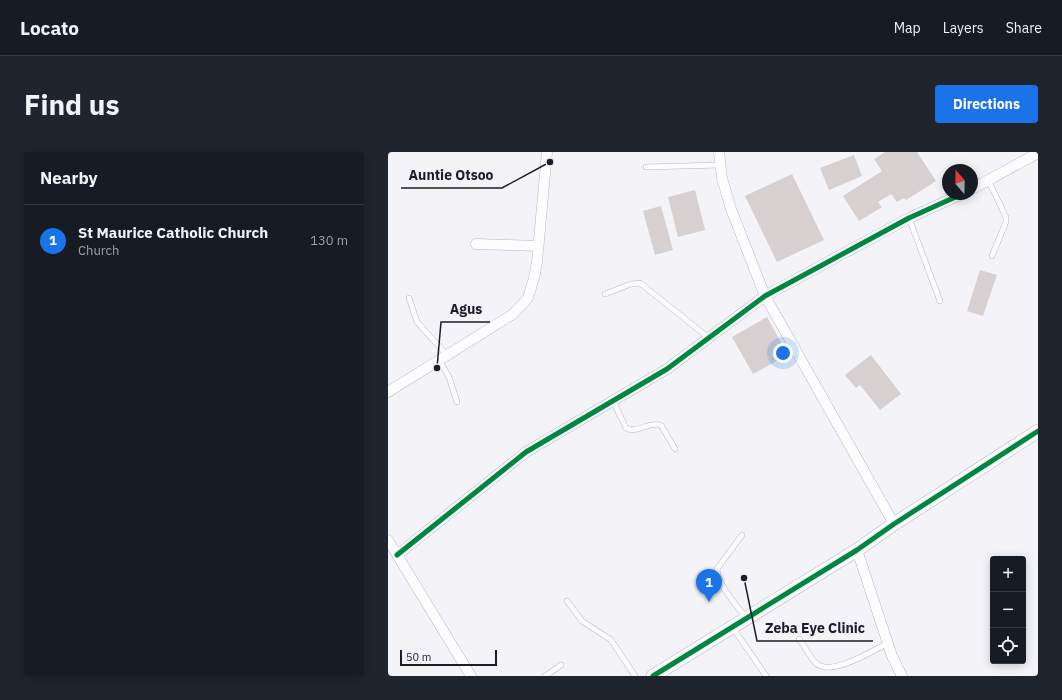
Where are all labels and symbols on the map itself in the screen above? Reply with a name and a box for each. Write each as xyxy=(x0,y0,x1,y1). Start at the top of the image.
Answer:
callout: Auntie Otsoo xyxy=(401,162,502,188)
north arrow xyxy=(942,164,978,200)
text: Auntie Otsoo xyxy=(408,166,494,184)
callout: Agus xyxy=(441,296,490,322)
text: Agus xyxy=(450,300,482,318)
your location xyxy=(773,343,793,363)
pin: 1 xyxy=(696,569,722,602)
callout: Zeba Eye Clinic xyxy=(757,615,873,641)
text: Zeba Eye Clinic xyxy=(765,619,865,637)
scale bar xyxy=(400,648,497,667)

